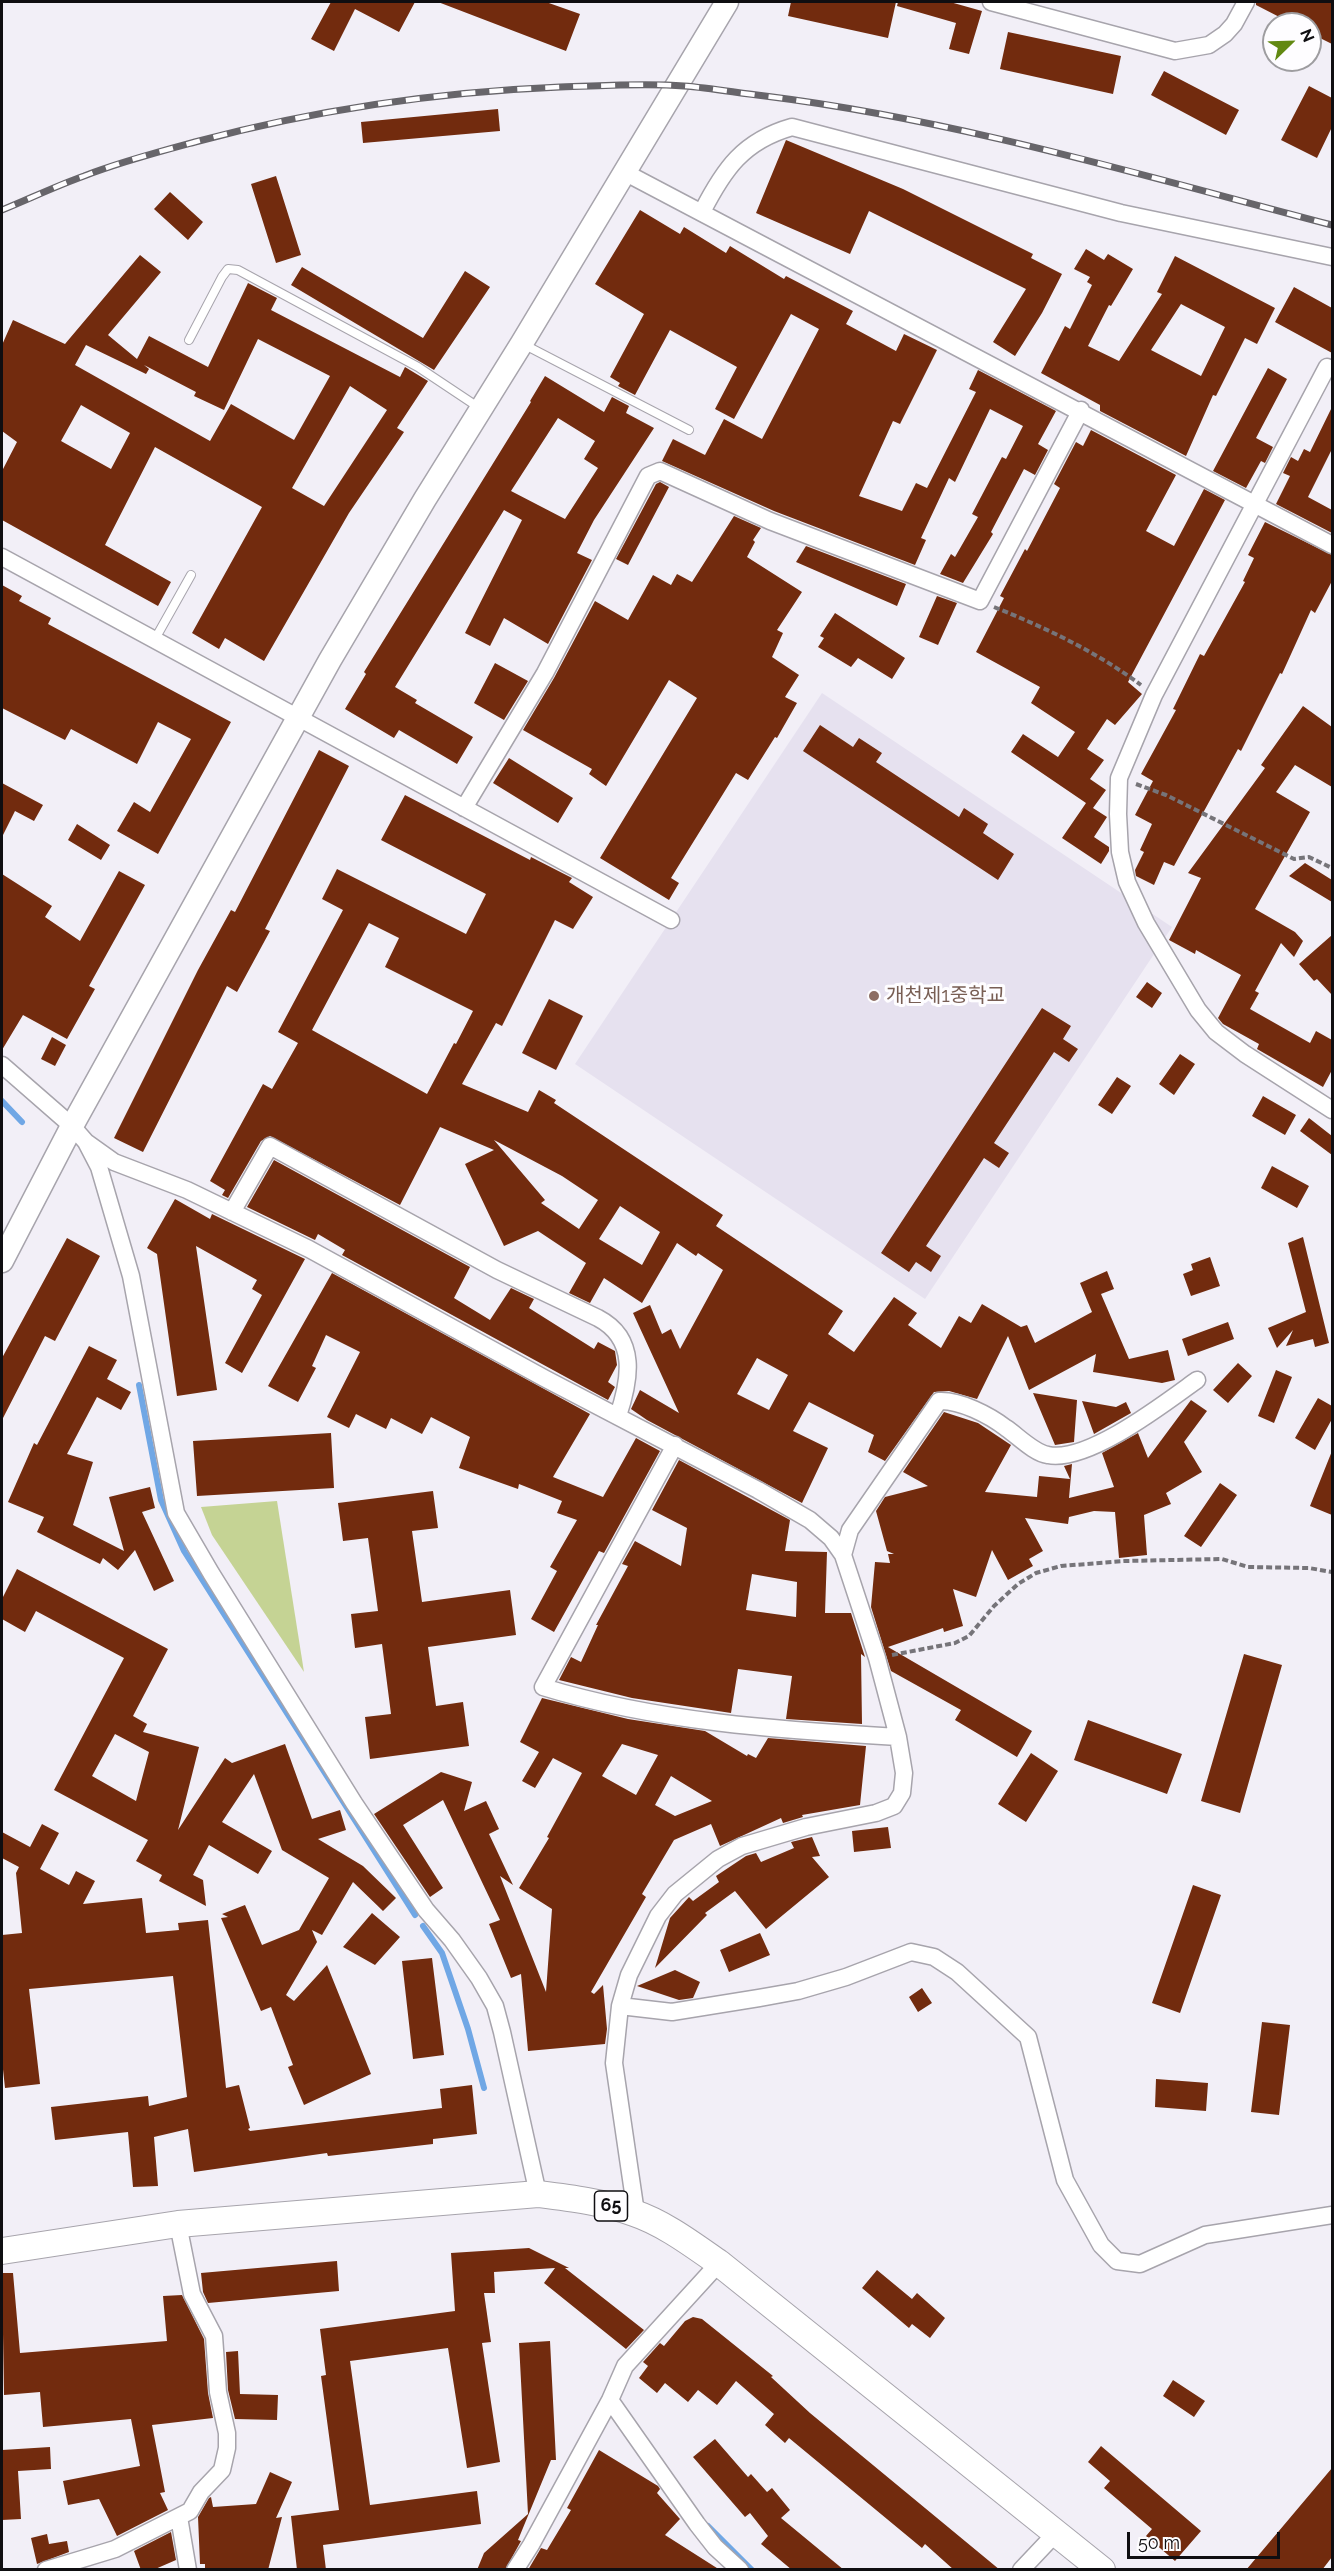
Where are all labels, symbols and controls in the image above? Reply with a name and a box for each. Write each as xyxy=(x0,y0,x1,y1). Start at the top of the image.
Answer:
north arrow xyxy=(1262,12,1322,72)
text: N xyxy=(1296,26,1318,45)
place label: 개천제1중학교 xyxy=(886,984,1005,1008)
marker: 개천제1중학교 xyxy=(867,989,881,1003)
road number: 65 xyxy=(594,2191,628,2221)
scale bar xyxy=(1130,2520,1283,2558)
text: 50 m xyxy=(1138,2532,1180,2553)

